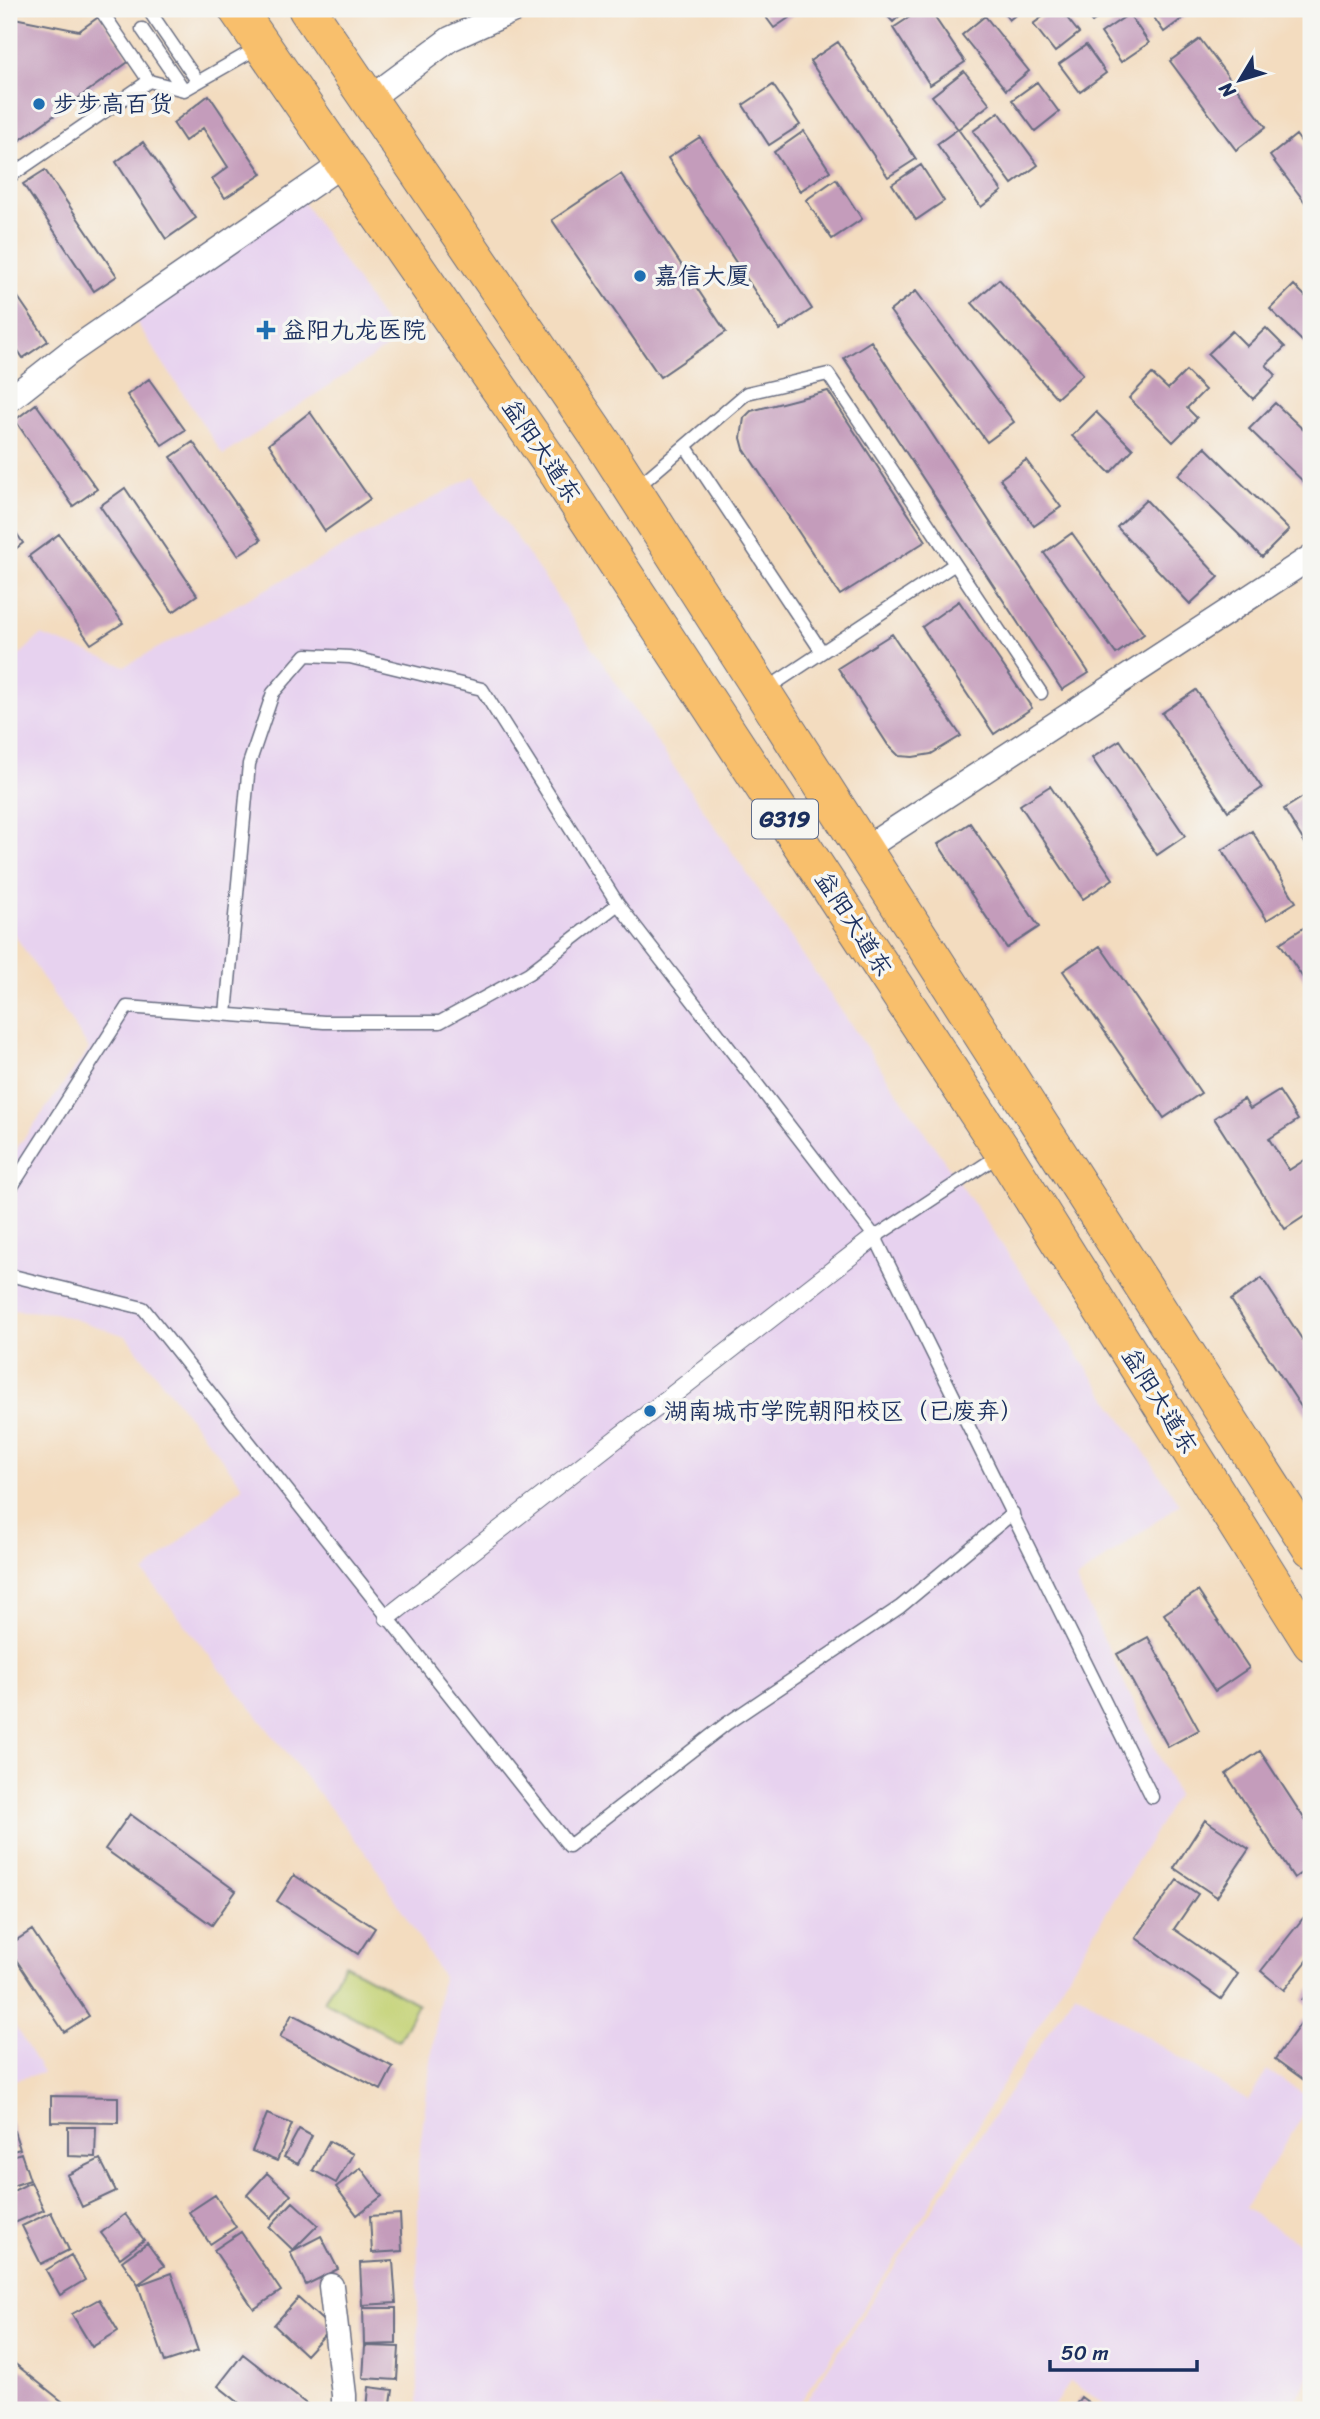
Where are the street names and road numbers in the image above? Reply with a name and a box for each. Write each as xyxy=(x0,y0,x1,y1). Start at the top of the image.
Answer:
street label: 益阳大道东 xyxy=(491,390,593,512)
road number: G319 xyxy=(752,800,818,838)
street label: 益阳大道东 xyxy=(804,862,904,986)
street label: 益阳大道东 xyxy=(1110,1339,1210,1463)

